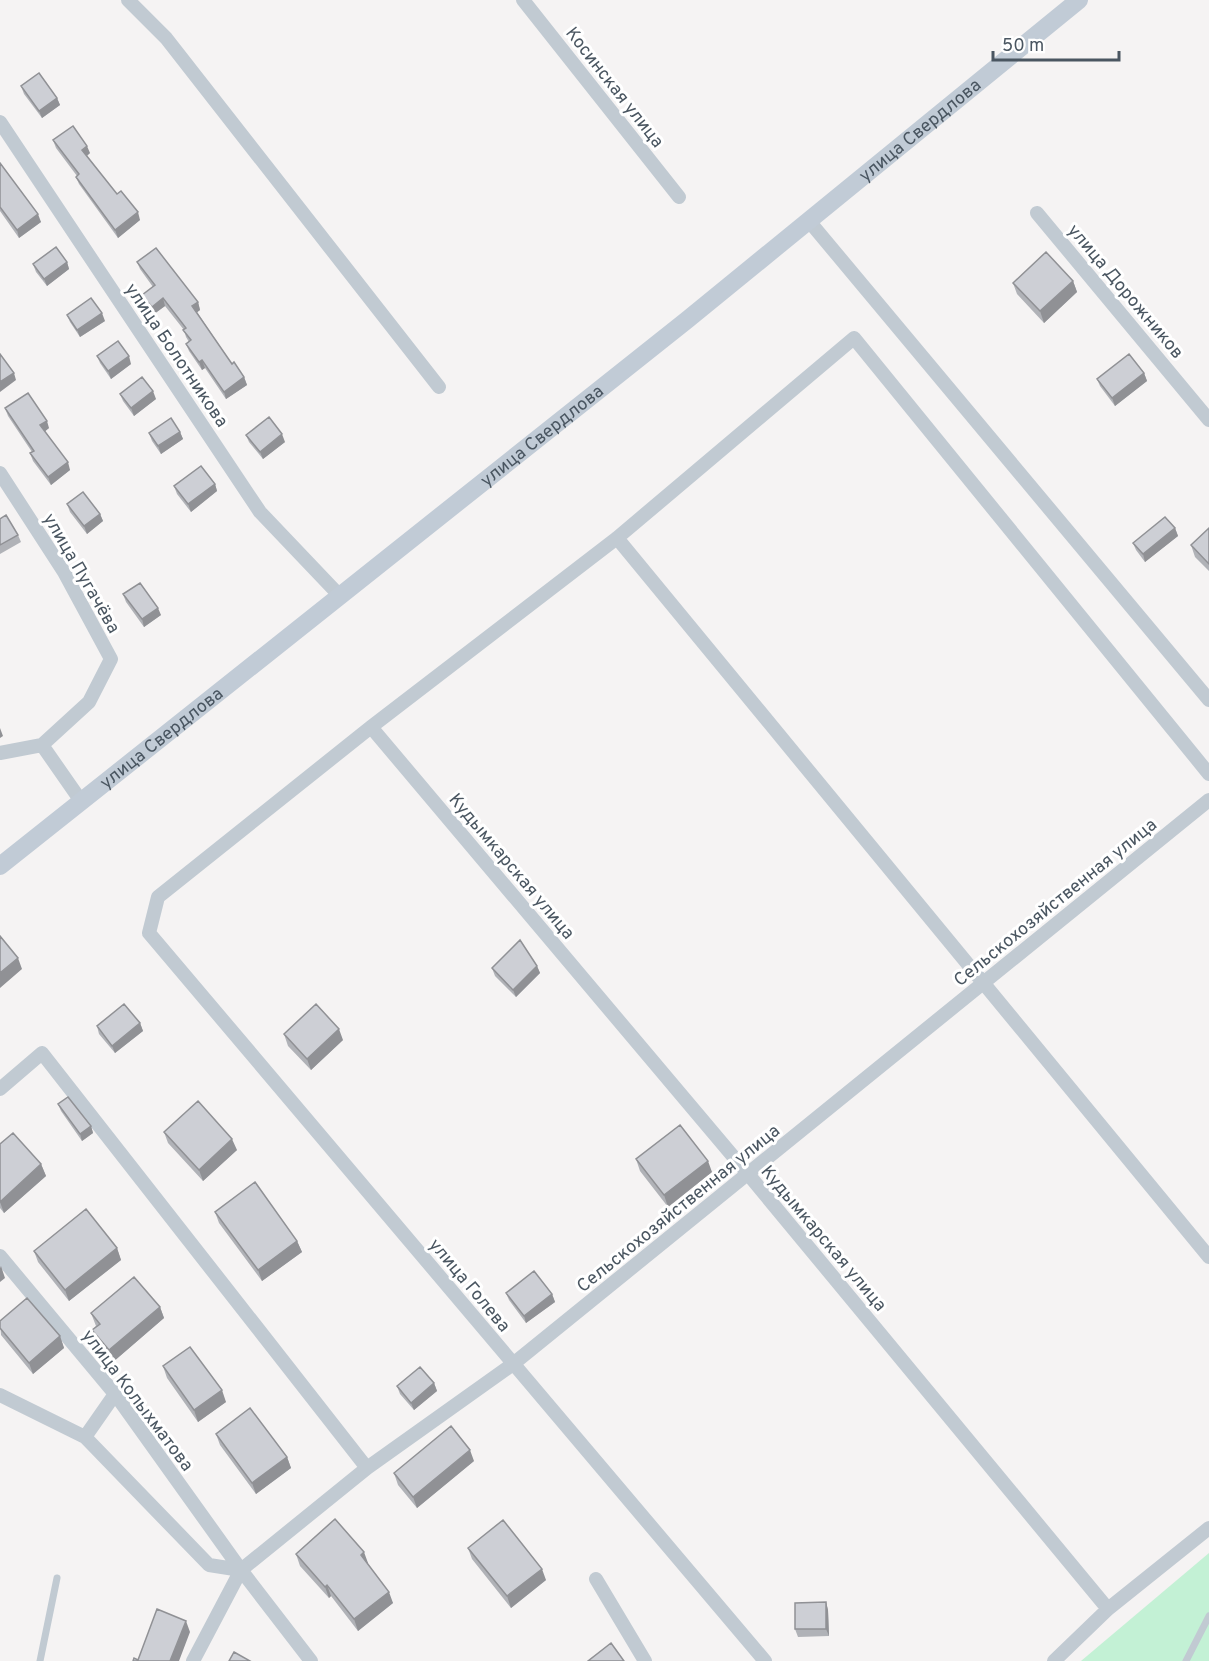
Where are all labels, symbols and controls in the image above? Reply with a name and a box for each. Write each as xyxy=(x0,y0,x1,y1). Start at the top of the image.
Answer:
street label: Косинская улица xyxy=(559,23,668,153)
scale bar xyxy=(993,24,1119,62)
text: 50 m xyxy=(1002,35,1044,58)
street label: улица Свердлова xyxy=(855,74,986,188)
street label: улица Дорожников xyxy=(1062,220,1188,364)
street label: улица Болотникова xyxy=(119,279,233,432)
street label: улица Свердлова xyxy=(476,381,609,493)
street label: улица Пугачёва xyxy=(37,509,124,638)
street label: улица Свердлова xyxy=(96,683,228,795)
street label: Кудымкарская улица xyxy=(443,789,579,945)
street label: Сельскохозяйственная улица xyxy=(950,814,1162,992)
street label: Сельскохозяйственная улица xyxy=(573,1120,785,1298)
street label: Кудымкарская улица xyxy=(755,1161,891,1317)
street label: улица Голева xyxy=(423,1234,515,1338)
street label: улица Колыхматова xyxy=(76,1325,198,1476)

